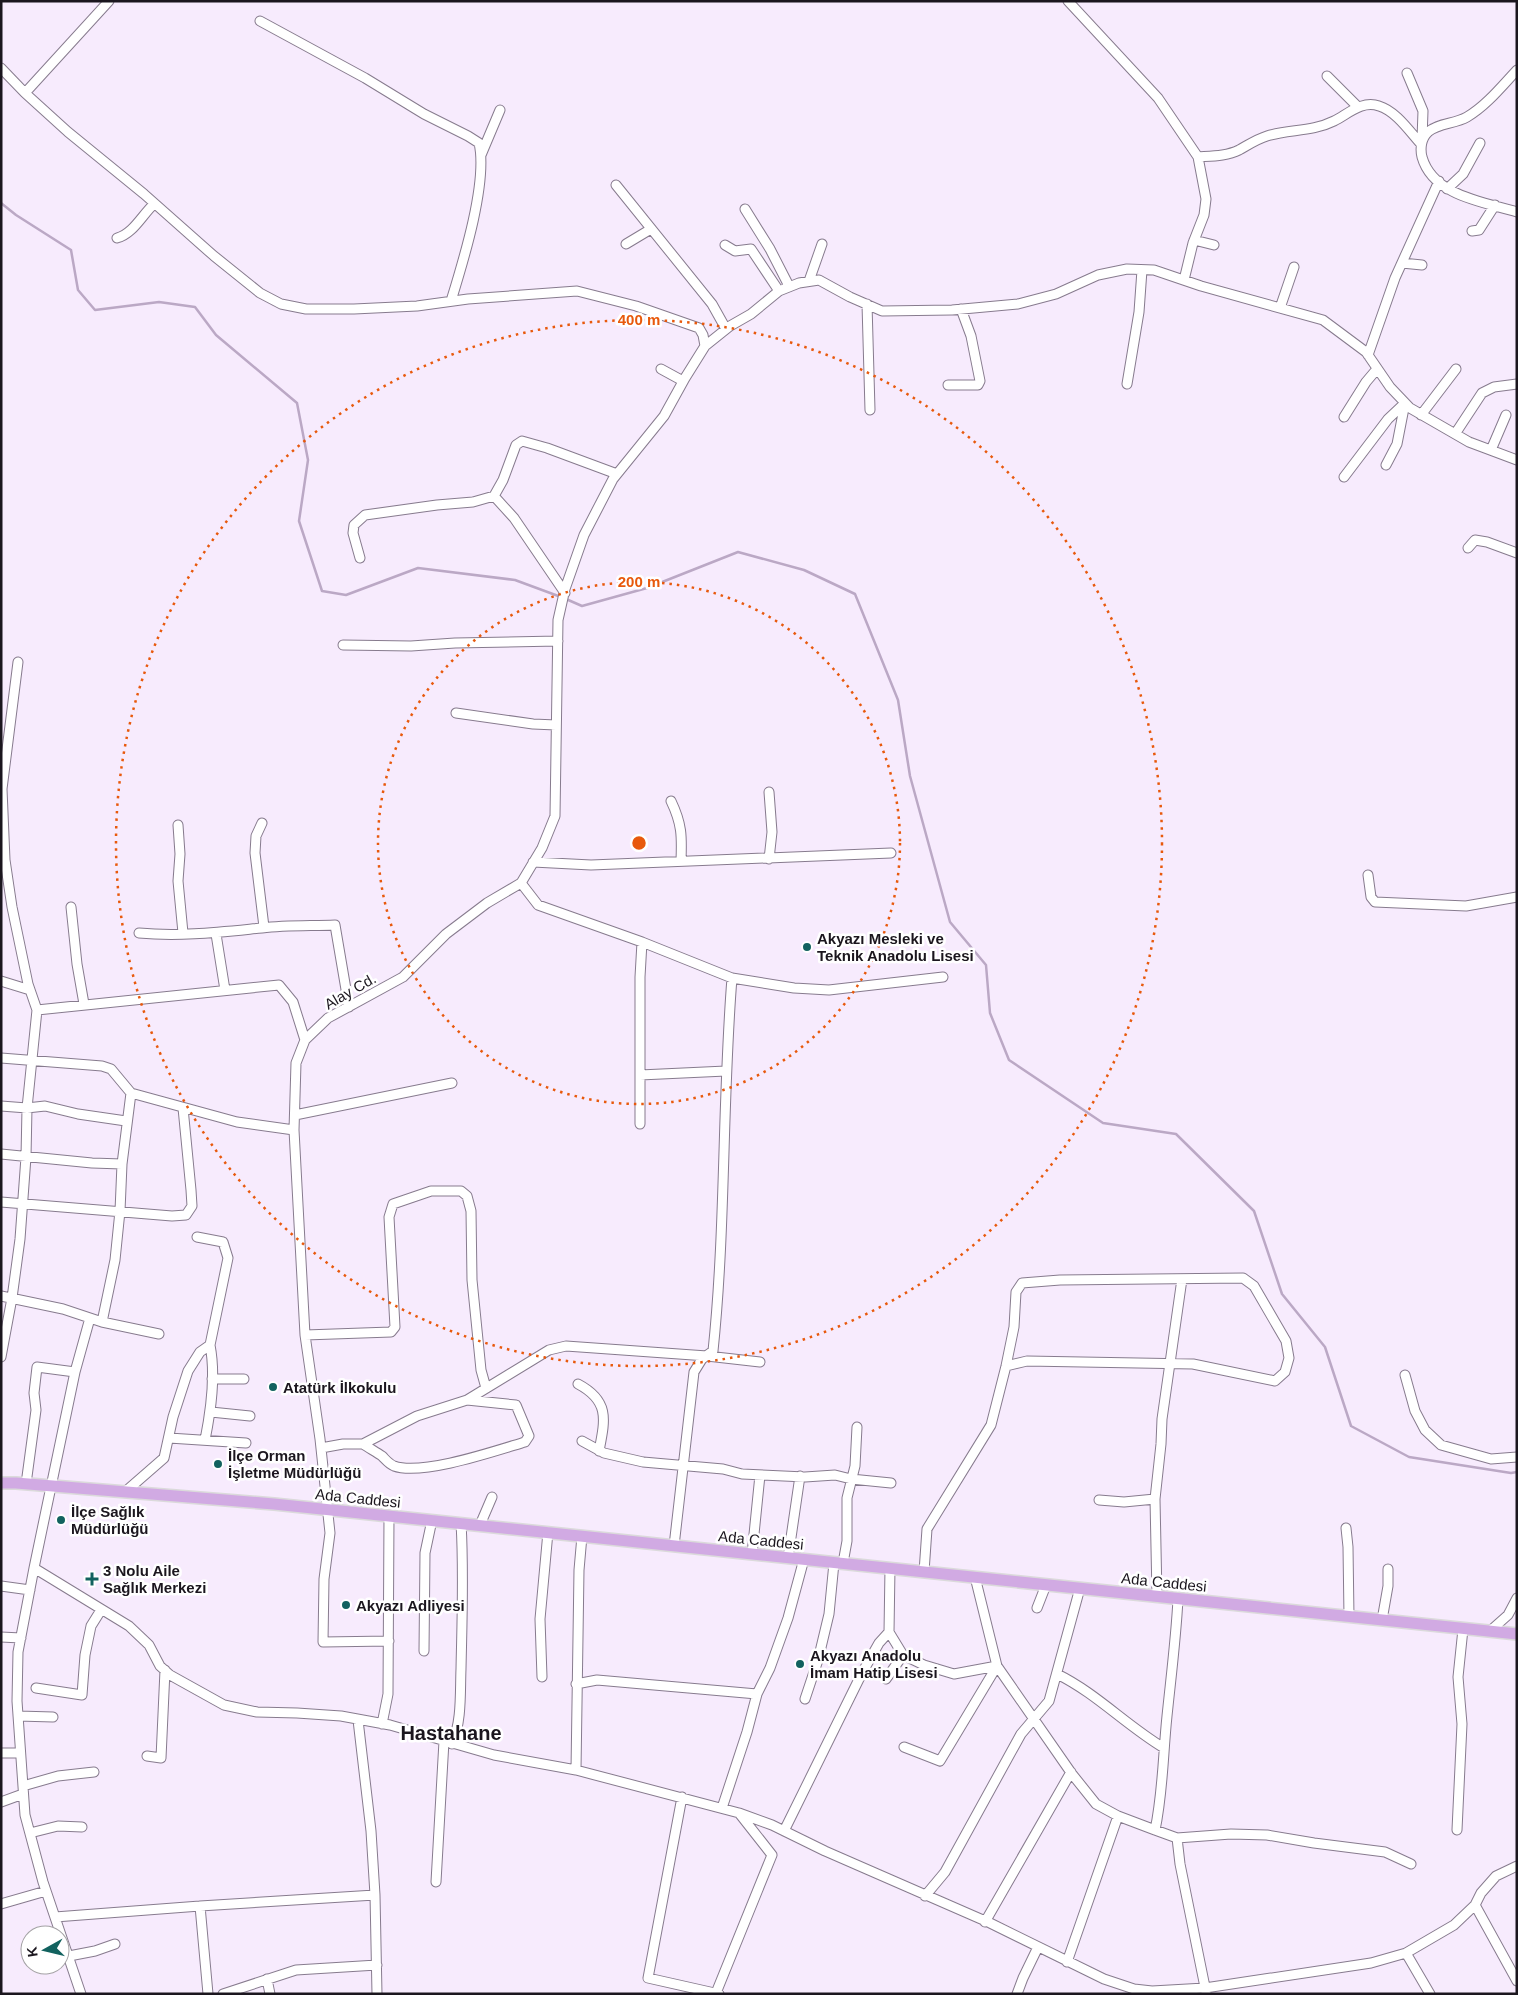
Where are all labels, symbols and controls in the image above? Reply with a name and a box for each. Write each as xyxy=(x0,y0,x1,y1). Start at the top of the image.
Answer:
text: 400 m xyxy=(618,311,660,328)
text: 200 m xyxy=(618,573,660,590)
centre of rings xyxy=(630,834,648,852)
place label: Akyazı Mesleki ve Teknik Anadolu Lisesi xyxy=(817,930,974,964)
marker: Akyazı Mesleki ve Teknik Anadolu Lisesi xyxy=(801,941,813,953)
street label: Alay Cd. xyxy=(321,969,379,1013)
place label: Atatürk İlkokulu xyxy=(283,1379,396,1396)
marker: Atatürk İlkokulu xyxy=(267,1381,279,1393)
place label: İlçe Orman İşletme Müdürlüğü xyxy=(228,1447,361,1481)
marker: İlçe Orman İşletme Müdürlüğü xyxy=(212,1458,224,1470)
street label: Ada Caddesi xyxy=(314,1485,402,1511)
place label: İlçe Sağlık Müdürlüğü xyxy=(71,1503,148,1537)
marker: İlçe Sağlık Müdürlüğü xyxy=(55,1514,67,1526)
street label: Ada Caddesi xyxy=(717,1527,805,1553)
place label: 3 Nolu Aile Sağlık Merkezi xyxy=(103,1562,206,1596)
street label: Ada Caddesi xyxy=(1120,1569,1208,1595)
marker: 3 Nolu Aile Sağlık Merkezi xyxy=(85,1572,99,1586)
place label: Akyazı Adliyesi xyxy=(356,1597,465,1614)
marker: Akyazı Adliyesi xyxy=(340,1599,352,1611)
place label: Akyazı Anadolu İmam Hatip Lisesi xyxy=(810,1647,938,1681)
marker: Akyazı Anadolu İmam Hatip Lisesi xyxy=(794,1658,806,1670)
district label: Hastahane xyxy=(400,1722,502,1744)
north arrow xyxy=(20,1925,70,1975)
text: K xyxy=(23,1946,41,1958)

